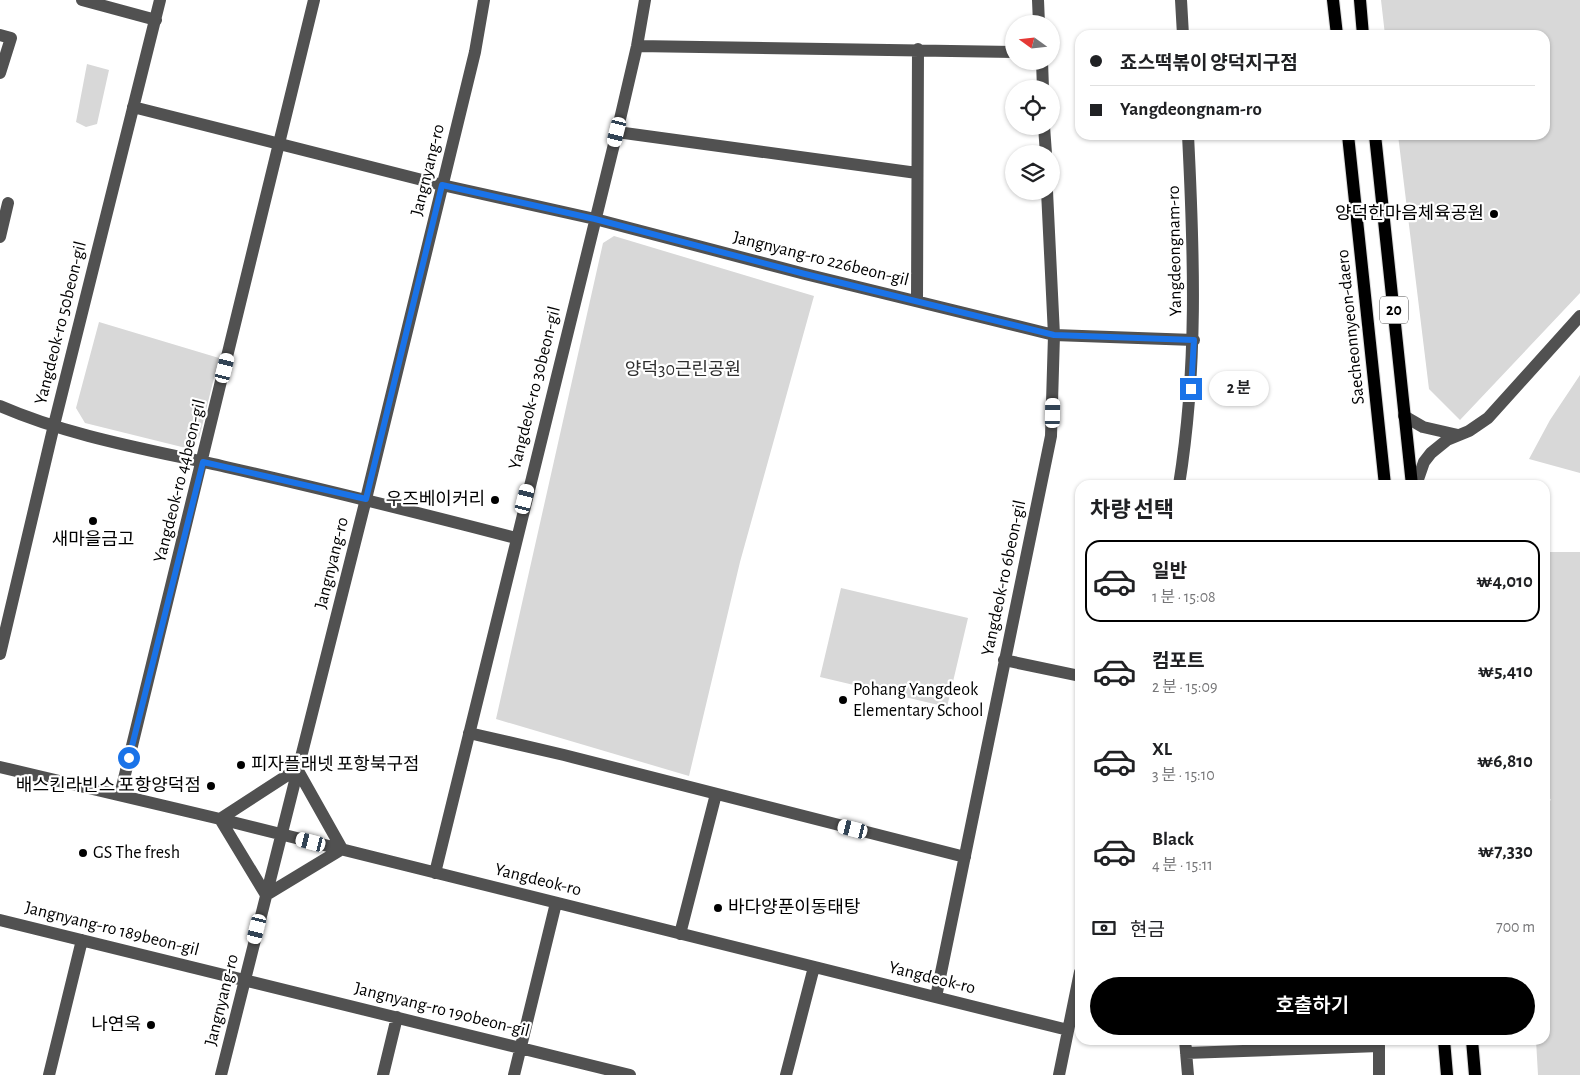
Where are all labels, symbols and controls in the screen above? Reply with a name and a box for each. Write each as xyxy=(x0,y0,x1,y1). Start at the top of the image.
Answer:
north arrow xyxy=(1005,15,1060,70)
map controls xyxy=(1005,15,1060,200)
text: 죠스떡볶이 양덕지구점 xyxy=(1120,54,1298,73)
button: locate xyxy=(1005,80,1060,135)
text: Yangdeongnam-ro xyxy=(1120,100,1262,119)
car xyxy=(606,116,627,148)
street label: Jangnyang-ro xyxy=(408,122,448,218)
button: layers xyxy=(1005,145,1060,200)
street label: Yangdeongnam-ro xyxy=(1165,185,1185,317)
place label: 양덕한마음체육공원 xyxy=(1335,203,1484,223)
marker: 양덕한마음체육공원 xyxy=(1488,208,1500,220)
street label: Jangnyang-ro 226beon-gil xyxy=(731,228,911,290)
street label: Yangdeok-ro 50beon-gil xyxy=(32,240,90,406)
street label: Saecheonnyeon-daero xyxy=(1334,248,1368,405)
road number: 20 xyxy=(1380,296,1408,324)
street label: Yangdeok-ro 30beon-gil xyxy=(506,305,564,471)
car xyxy=(214,352,235,384)
park label: 양덕30근린공원 xyxy=(625,359,741,379)
callout: 2 분 xyxy=(1208,372,1268,406)
route end xyxy=(1180,378,1202,400)
text: 2 분 xyxy=(1227,380,1251,396)
street label: Yangdeok-ro 44beon-gil xyxy=(151,397,209,565)
car xyxy=(1045,398,1060,428)
car xyxy=(514,483,535,515)
place label: 우즈베이커리 xyxy=(386,489,485,509)
marker: 우즈베이커리 xyxy=(489,494,501,506)
street label: Yangdeok-ro 6beon-gil xyxy=(979,498,1029,658)
text: 차량 선택 xyxy=(1090,499,1174,521)
marker: 새마을금고 xyxy=(87,515,99,527)
street label: Jangnyang-ro xyxy=(312,515,352,611)
place label: 새마을금고 xyxy=(52,530,134,549)
icon: car xyxy=(1092,559,1137,604)
text: 일반 xyxy=(1152,562,1187,581)
text: ₩4,010 xyxy=(1476,572,1533,591)
text: 1 분 · 15:08 xyxy=(1152,589,1216,605)
icon: car xyxy=(1092,649,1137,694)
text: 컴포트 xyxy=(1152,652,1204,671)
text: ₩5,410 xyxy=(1478,662,1533,681)
text: 2 분 · 15:09 xyxy=(1152,679,1217,695)
place label: Pohang Yangdeok Elementary School xyxy=(853,681,984,720)
marker: Pohang Yangdeok Elementary School xyxy=(837,694,849,706)
icon: car xyxy=(1092,739,1137,784)
text: XL xyxy=(1152,740,1172,759)
route start xyxy=(118,747,140,769)
text: ₩6,810 xyxy=(1477,752,1533,771)
place label: 피자플래넷 포항북구점 xyxy=(251,754,420,774)
marker: 피자플래넷 포항북구점 xyxy=(235,759,247,771)
text: 3 분 · 15:10 xyxy=(1152,767,1215,783)
place label: 배스킨라빈스 포항양덕점 xyxy=(16,775,201,795)
marker: 배스킨라빈스 포항양덕점 xyxy=(205,780,217,792)
car xyxy=(836,818,869,840)
icon: car xyxy=(1092,829,1137,874)
text: Black xyxy=(1152,830,1194,849)
car xyxy=(294,831,327,853)
text: ₩7,330 xyxy=(1478,842,1533,861)
place label: GS The fresh xyxy=(93,844,180,862)
marker: GS The fresh xyxy=(77,847,89,859)
text: 4 분 · 15:11 xyxy=(1152,857,1213,873)
street label: Yangdeok-ro xyxy=(493,861,583,900)
place label: 바다양푼이동태탕 xyxy=(728,897,860,917)
street label: Jangnyang-ro 189beon-gil xyxy=(23,899,201,959)
marker: 바다양푼이동태탕 xyxy=(712,902,724,914)
car xyxy=(246,913,267,945)
icon: cash xyxy=(1090,914,1118,942)
text: 700 m xyxy=(1496,919,1535,935)
text: 현금 xyxy=(1130,921,1165,940)
street label: Jangnyang-ro xyxy=(202,952,242,1048)
street label: Yangdeok-ro xyxy=(887,959,977,998)
button: 호출하기 xyxy=(1090,977,1535,1035)
street label: Jangnyang-ro 190beon-gil xyxy=(353,980,531,1040)
place label: 나연옥 xyxy=(91,1015,141,1034)
marker: 나연옥 xyxy=(145,1019,157,1031)

